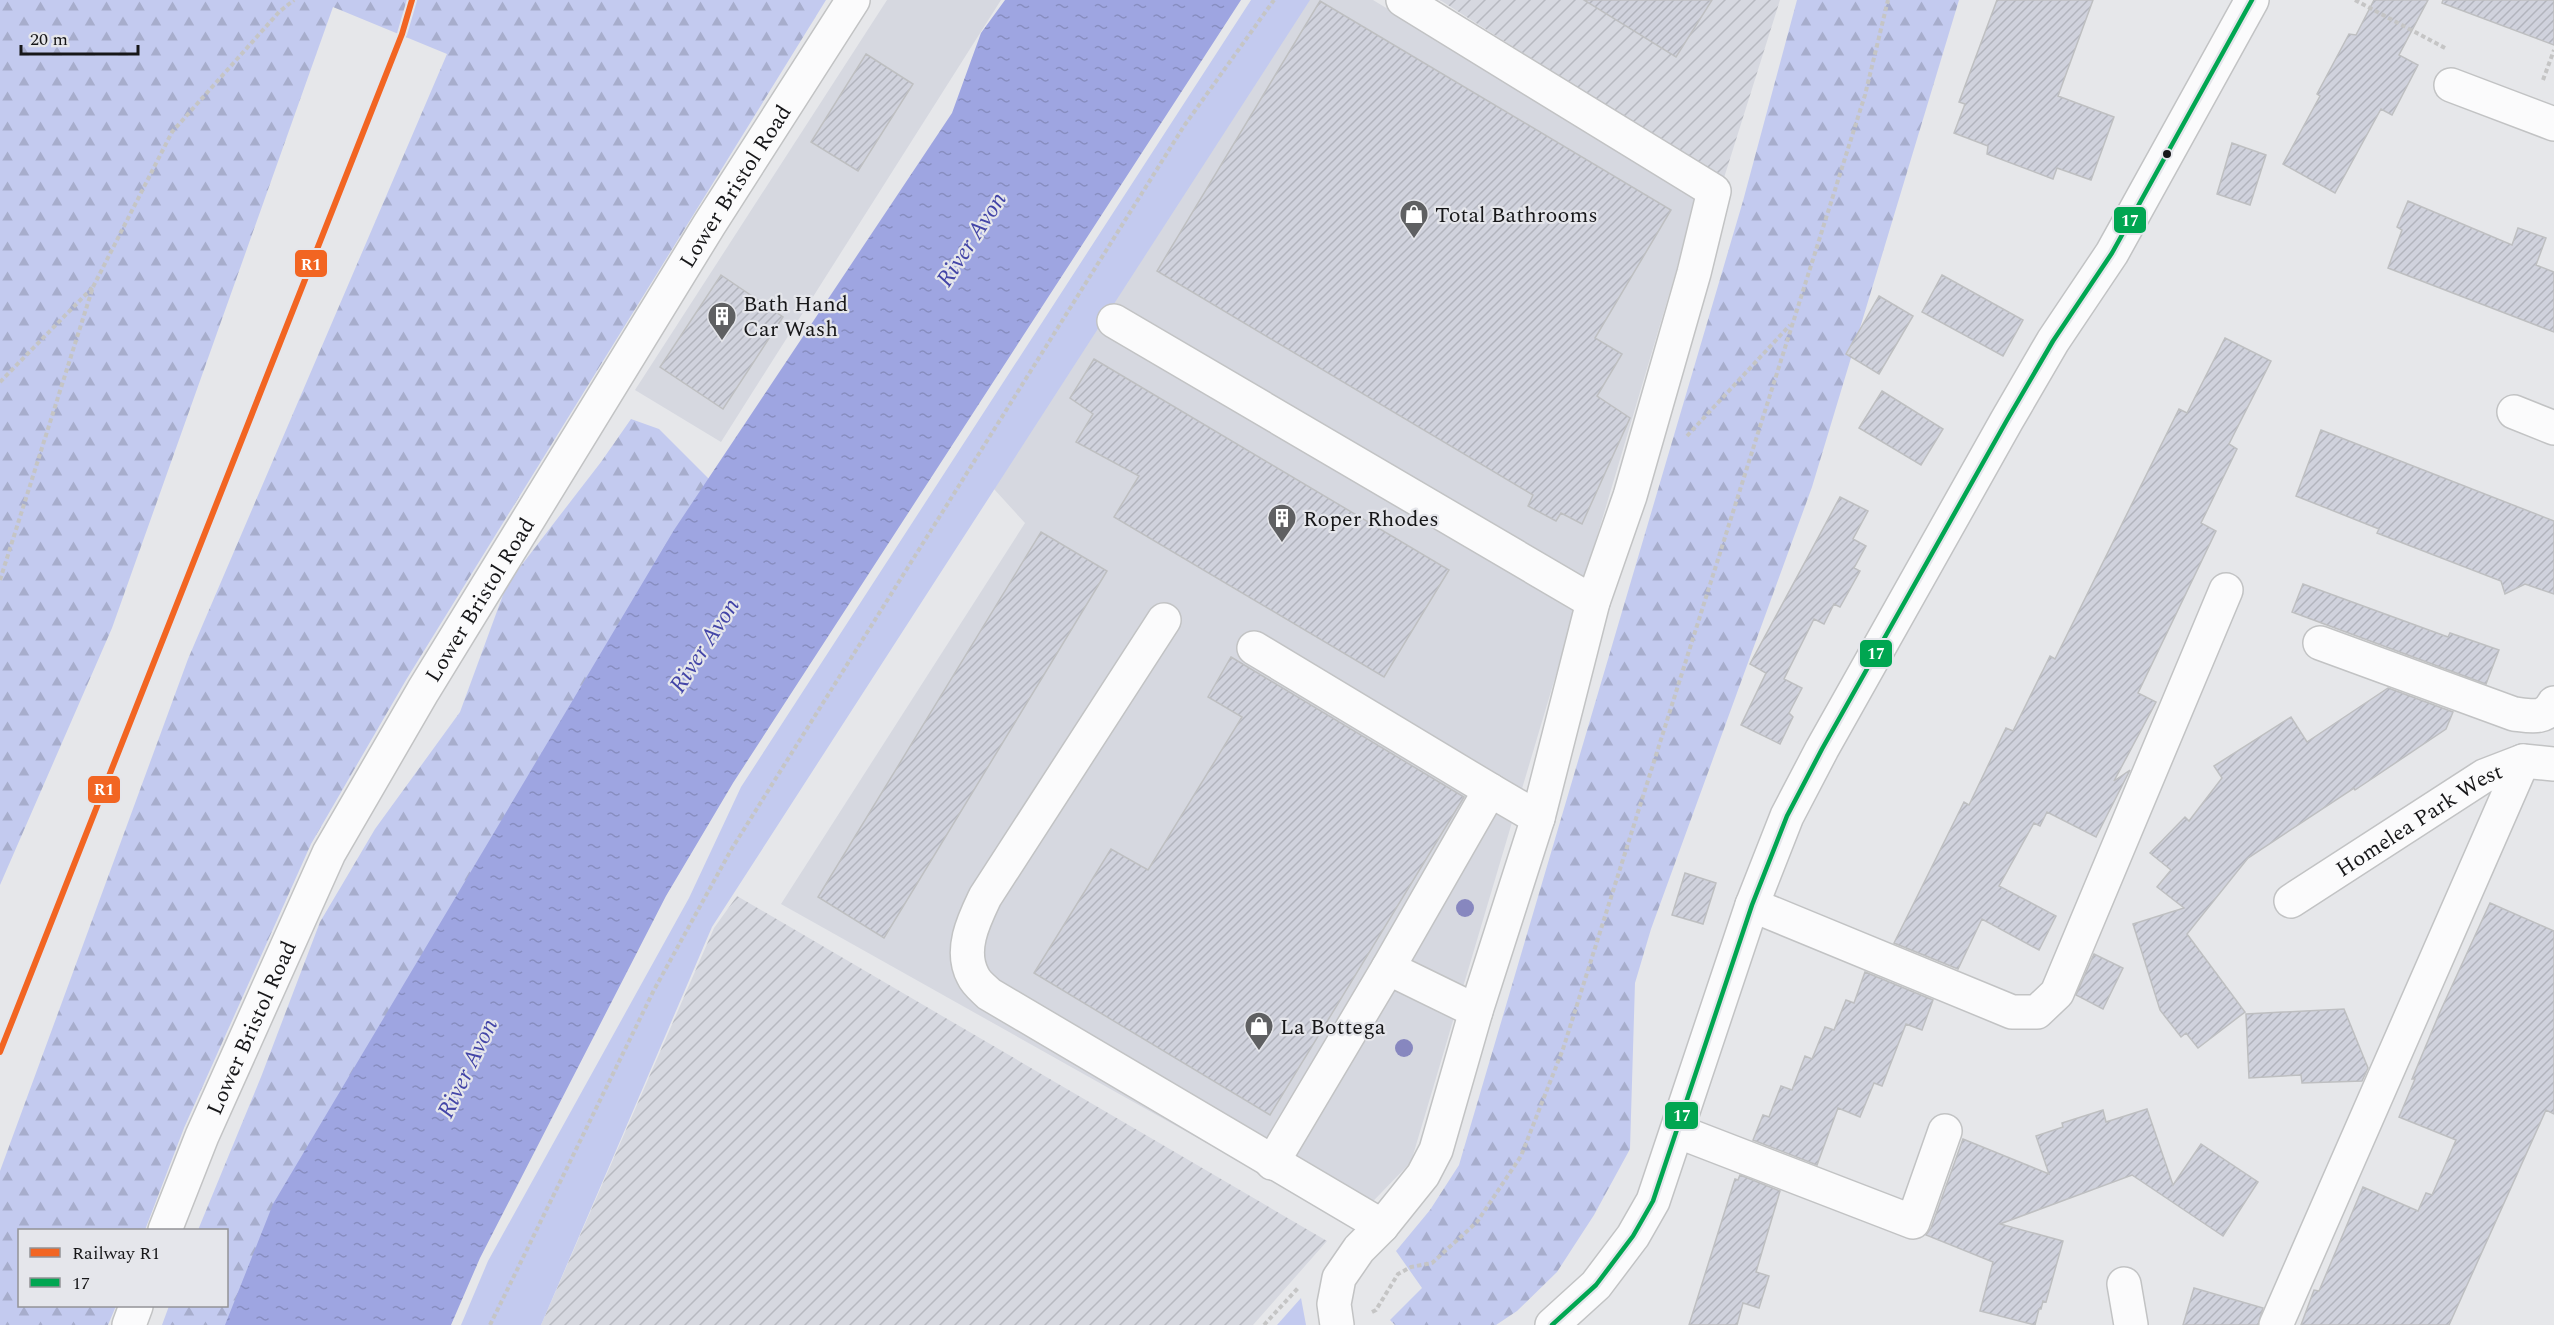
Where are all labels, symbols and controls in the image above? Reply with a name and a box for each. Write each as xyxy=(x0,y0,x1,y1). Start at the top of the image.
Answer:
scale bar xyxy=(21,18,138,56)
text: 20 m xyxy=(30,26,68,53)
street label: Lower Bristol Road xyxy=(671,98,800,275)
unlabelled marker xyxy=(2161,148,2173,160)
water label: River Avon xyxy=(927,184,1016,294)
shop icon: Total Bathrooms xyxy=(1398,198,1430,240)
place label: Total Bathrooms xyxy=(1435,199,1598,232)
line badge: 17 xyxy=(2113,206,2147,234)
text: 17 xyxy=(2121,209,2139,233)
line badge: R1 xyxy=(294,249,328,278)
text: R1 xyxy=(301,253,321,277)
place label: Bath Hand Car Wash xyxy=(743,288,848,346)
building icon: Bath Hand Car Wash xyxy=(706,300,738,342)
building icon: Roper Rhodes xyxy=(1266,502,1298,544)
place label: Roper Rhodes xyxy=(1303,503,1439,536)
street label: Lower Bristol Road xyxy=(417,511,544,689)
water label: River Avon xyxy=(660,590,749,700)
line badge: 17 xyxy=(1859,639,1893,668)
text: 17 xyxy=(1867,642,1885,666)
street label: Homelea Park West xyxy=(2330,755,2508,886)
line badge: R1 xyxy=(87,775,121,804)
text: R1 xyxy=(94,778,114,802)
street label: Lower Bristol Road xyxy=(199,936,306,1121)
shop icon: La Bottega xyxy=(1243,1010,1275,1052)
place label: La Bottega xyxy=(1280,1011,1386,1044)
water label: River Avon xyxy=(428,1012,508,1125)
line badge: 17 xyxy=(1664,1101,1699,1130)
text: 17 xyxy=(1673,1104,1691,1128)
legend xyxy=(18,1229,228,1307)
text: Railway R1 xyxy=(72,1240,160,1267)
text: 17 xyxy=(72,1270,90,1297)

